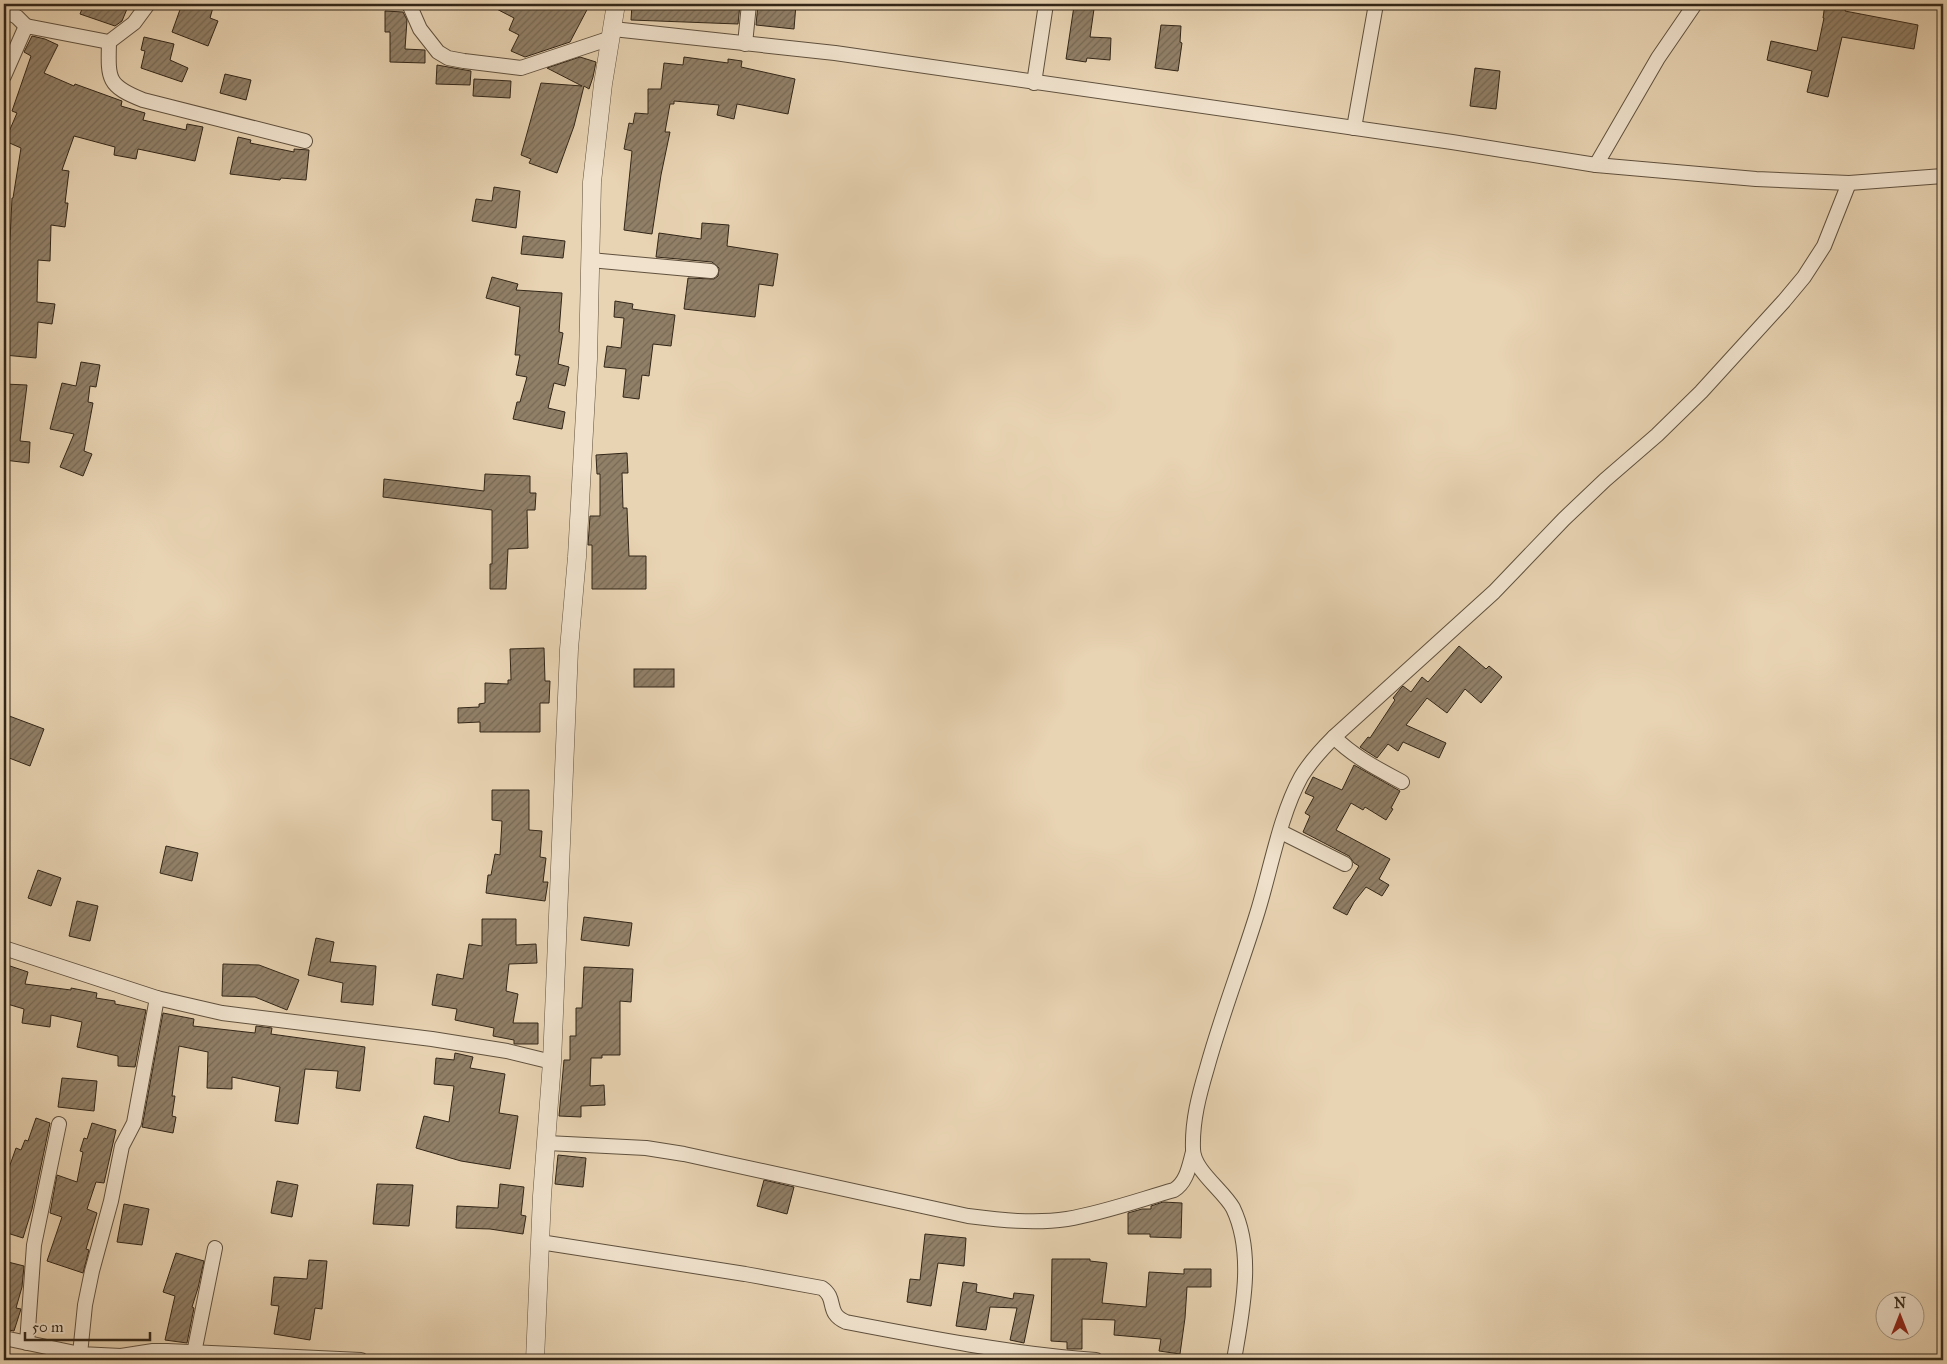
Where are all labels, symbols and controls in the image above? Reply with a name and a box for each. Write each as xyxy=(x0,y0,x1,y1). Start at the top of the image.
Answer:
north arrow xyxy=(1874,1292,1924,1342)
text: N xyxy=(1894,1295,1906,1312)
scale bar xyxy=(25,1309,150,1341)
text: 50 m xyxy=(32,1318,64,1336)

